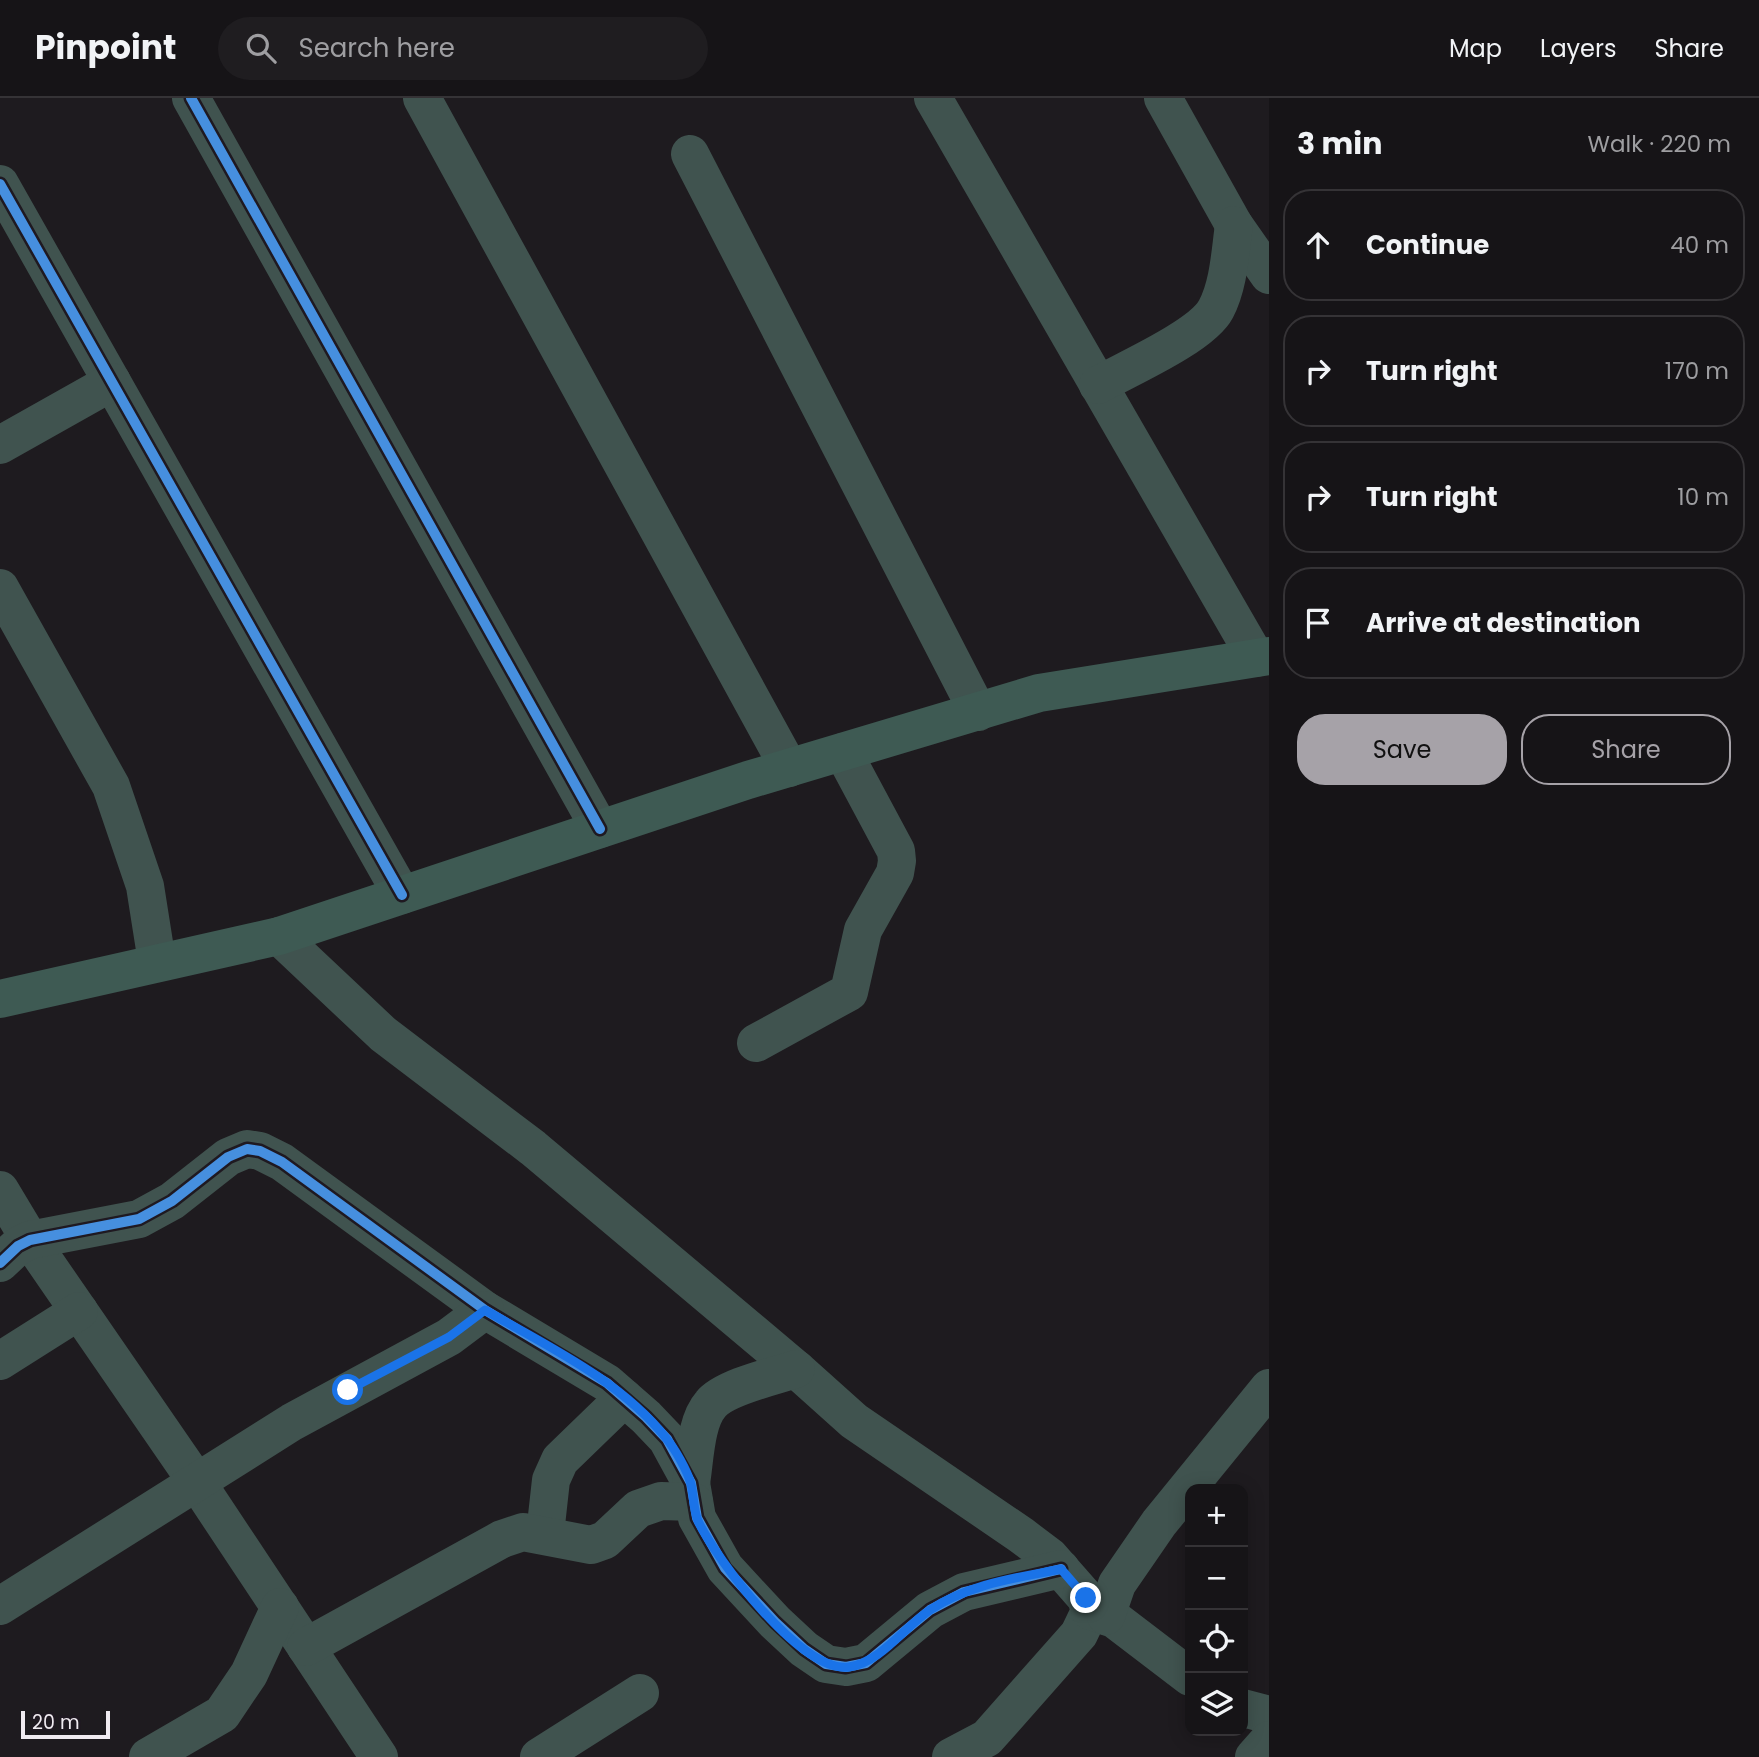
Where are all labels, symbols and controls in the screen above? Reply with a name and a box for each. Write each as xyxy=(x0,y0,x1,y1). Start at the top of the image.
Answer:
search box xyxy=(218,17,708,80)
text: Pinpoint xyxy=(35,24,176,71)
icon: search xyxy=(242,29,280,67)
text: Search here xyxy=(298,30,455,66)
text: Map xyxy=(1449,32,1502,65)
text: Layers xyxy=(1540,32,1616,65)
text: Share xyxy=(1654,32,1724,65)
text: 3 min xyxy=(1297,122,1382,165)
text: Walk · 220 m xyxy=(1588,128,1731,160)
icon: ahead xyxy=(1299,226,1337,264)
text: Continue xyxy=(1366,227,1489,263)
text: 40 m xyxy=(1670,229,1729,261)
icon: right xyxy=(1299,352,1337,390)
text: Turn right xyxy=(1366,353,1498,389)
text: 170 m xyxy=(1665,355,1729,387)
icon: right xyxy=(1299,478,1337,516)
text: Turn right xyxy=(1366,479,1498,515)
text: 10 m xyxy=(1677,481,1729,513)
icon: arrive xyxy=(1299,604,1337,642)
text: Arrive at destination xyxy=(1366,605,1641,641)
button: Save xyxy=(1297,714,1507,785)
button: Share xyxy=(1521,714,1731,785)
route start xyxy=(332,1374,363,1405)
map controls xyxy=(1185,1484,1248,1736)
button: + xyxy=(1185,1484,1248,1547)
button: − xyxy=(1185,1547,1248,1610)
route end xyxy=(1070,1582,1101,1613)
button: locate xyxy=(1185,1610,1248,1673)
button: layers xyxy=(1185,1673,1248,1736)
scale bar xyxy=(21,1708,110,1740)
text: 20 m xyxy=(32,1709,80,1736)

